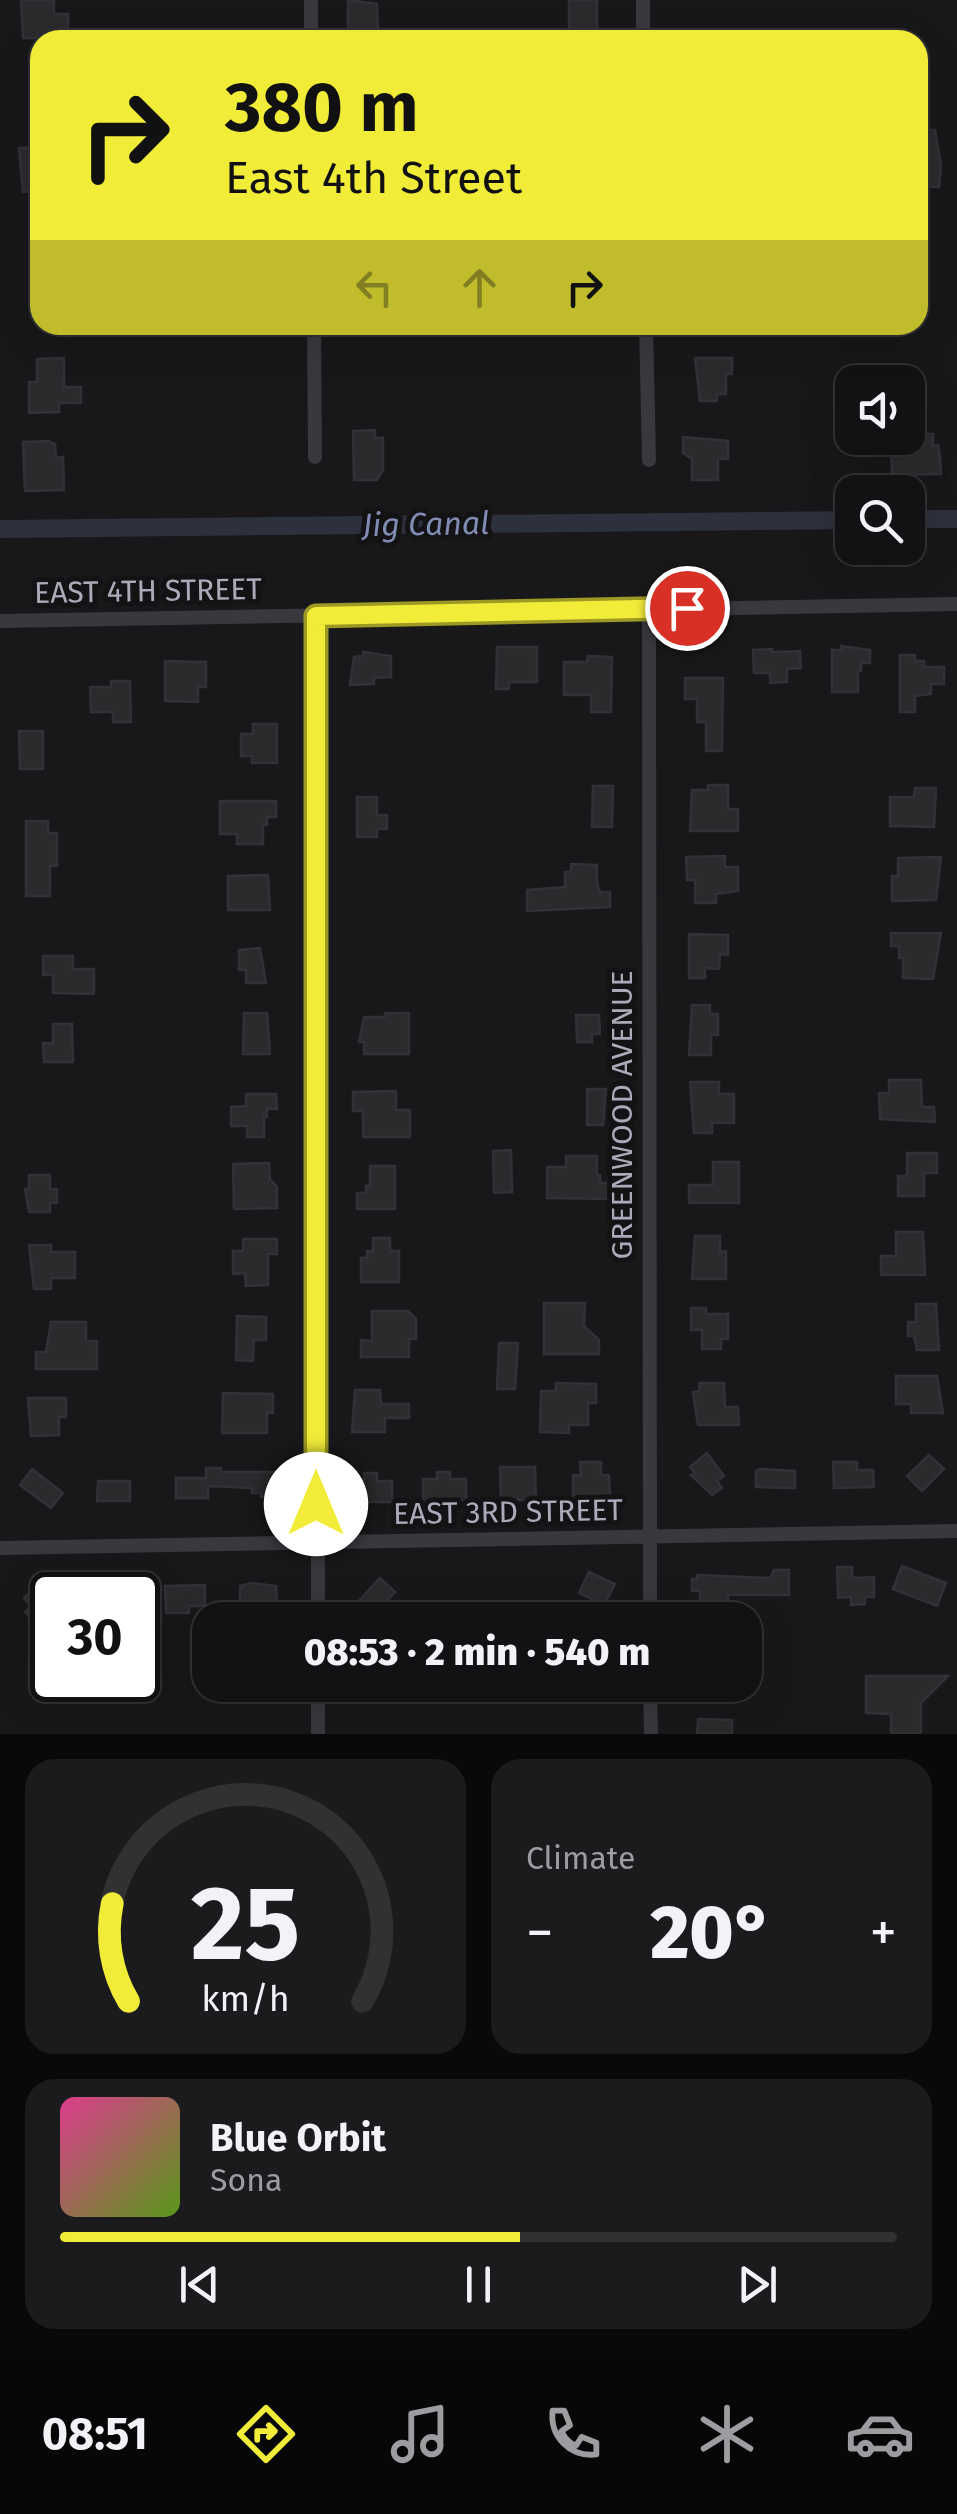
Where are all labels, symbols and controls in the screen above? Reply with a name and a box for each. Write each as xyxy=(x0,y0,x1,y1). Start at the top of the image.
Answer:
text: 380 m xyxy=(225,66,419,150)
icon: right xyxy=(60,70,190,200)
text: East 4th Street xyxy=(225,151,522,205)
icon: left xyxy=(347,260,402,315)
icon: ahead xyxy=(452,260,507,315)
icon: right xyxy=(557,260,612,315)
map controls xyxy=(835,365,925,565)
button: sound xyxy=(835,365,925,455)
button: search xyxy=(835,475,925,565)
water label: Jig Canal xyxy=(360,504,490,544)
pin xyxy=(645,566,730,651)
street label: EAST 4TH STREET xyxy=(34,571,263,611)
icon: arrive xyxy=(660,581,715,636)
street label: GREENWOOD AVENUE xyxy=(604,970,640,1260)
position arrow xyxy=(264,1452,368,1556)
street label: EAST 3RD STREET xyxy=(393,1492,624,1532)
speed limit sign: 30 xyxy=(30,1572,160,1702)
text: 08:53 · 2 min · 540 m xyxy=(304,1629,650,1675)
text: Climate xyxy=(526,1839,635,1877)
text: 25 xyxy=(191,1862,300,1987)
text: 20° xyxy=(650,1888,773,1978)
text: − xyxy=(526,1900,554,1966)
text: + xyxy=(870,1900,897,1966)
text: km/h xyxy=(201,1978,290,2020)
text: Blue Orbit xyxy=(210,2115,386,2161)
text: Sona xyxy=(210,2161,282,2199)
icon: previous xyxy=(172,2257,227,2312)
icon: pause xyxy=(451,2257,506,2312)
icon: next xyxy=(730,2257,785,2312)
icon: directions xyxy=(231,2399,301,2469)
icon: music xyxy=(385,2399,455,2469)
icon: phone xyxy=(538,2399,608,2469)
icon: climate xyxy=(692,2399,762,2469)
icon: car xyxy=(845,2399,915,2469)
text: 08:51 xyxy=(42,2407,148,2461)

